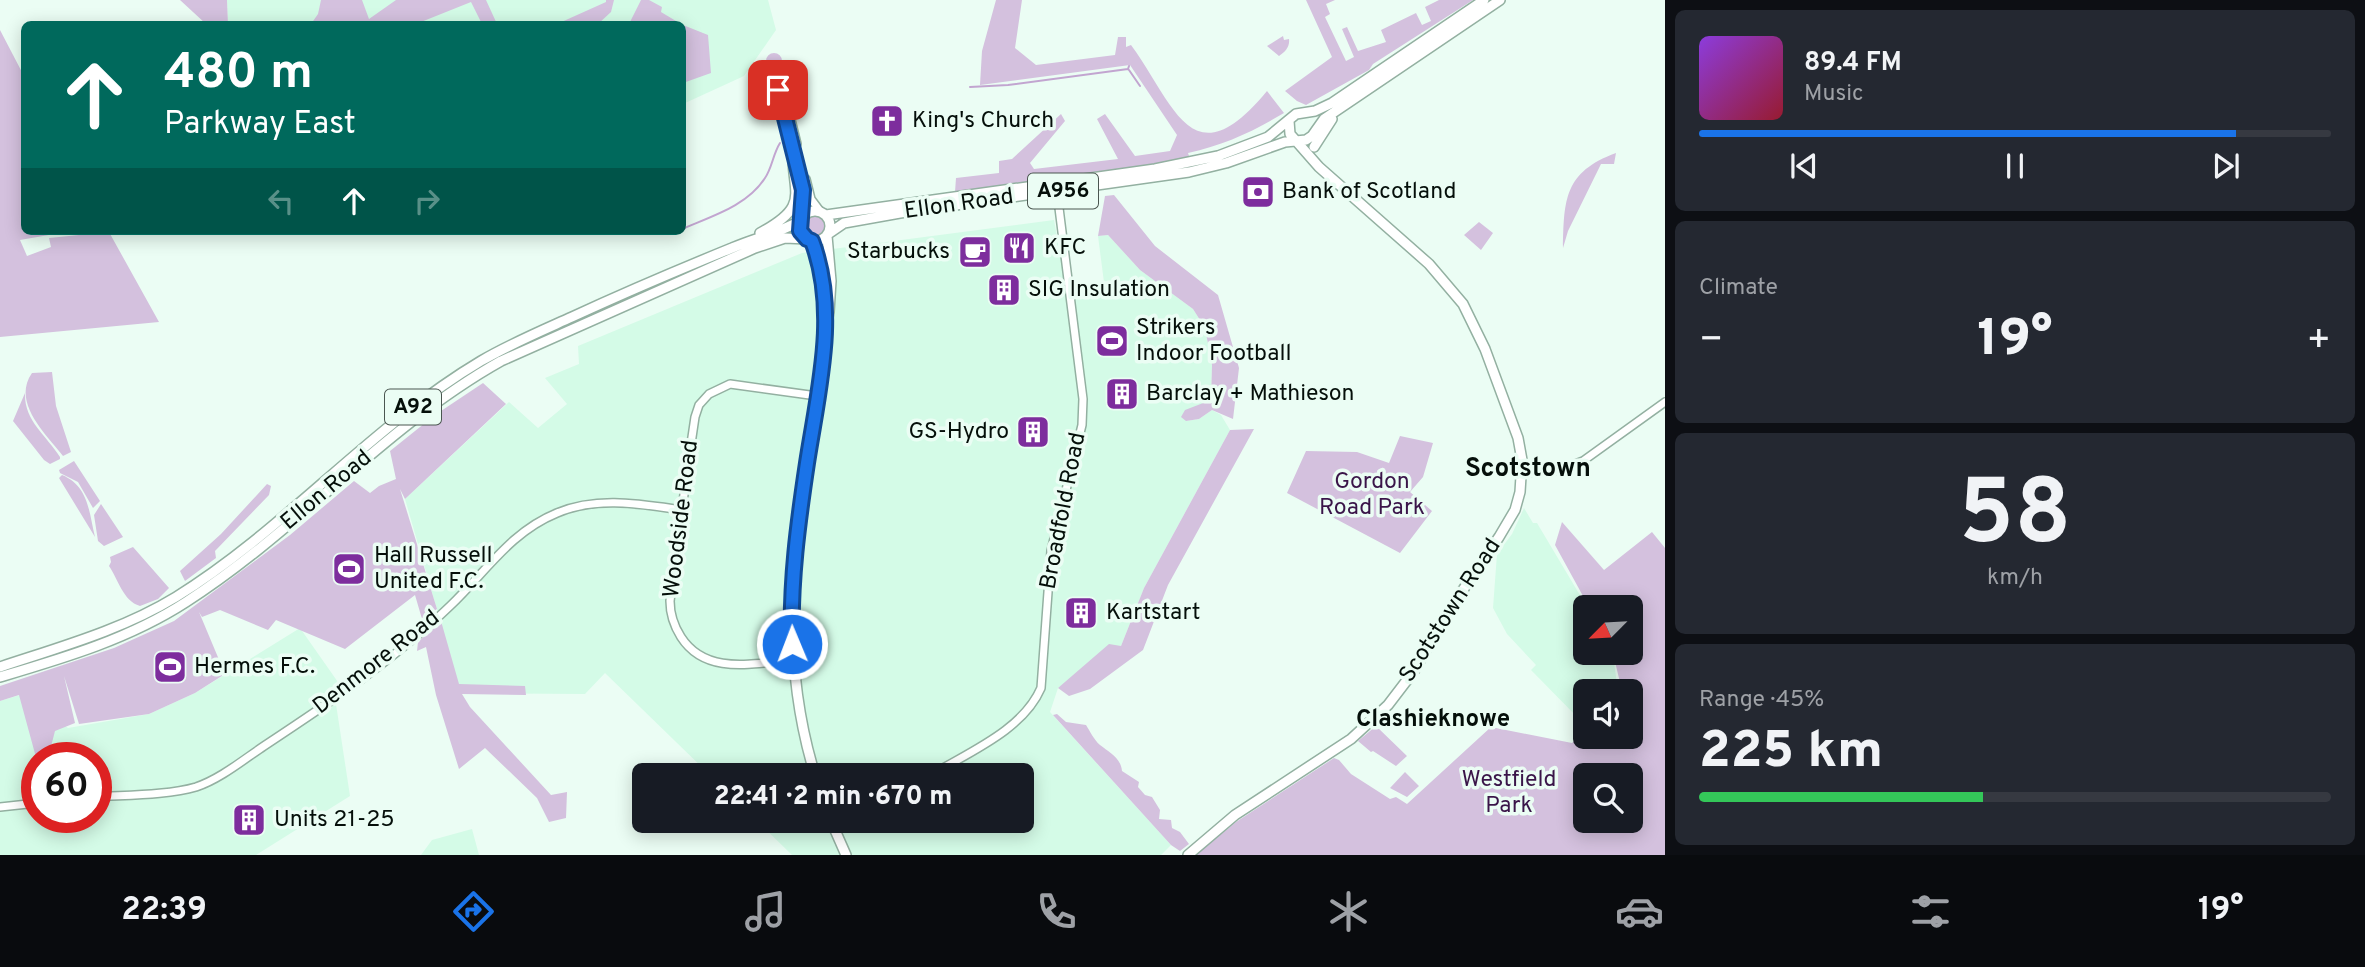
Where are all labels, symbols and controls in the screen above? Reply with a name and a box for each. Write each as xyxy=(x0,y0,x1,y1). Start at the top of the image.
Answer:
text: 480 m xyxy=(164,44,313,106)
text: 89.4 FM xyxy=(1804,47,1902,80)
icon: ahead xyxy=(49,49,140,140)
pin xyxy=(748,60,808,120)
icon: arrive xyxy=(759,71,797,109)
text: Music xyxy=(1804,80,1864,109)
church icon: King's Church xyxy=(868,102,906,140)
text: Parkway East xyxy=(164,105,356,145)
place label: King's Church xyxy=(912,107,1054,136)
icon: previous xyxy=(1785,147,1823,185)
icon: pause xyxy=(1996,147,2034,185)
icon: next xyxy=(2207,147,2245,185)
bank icon: Bank of Scotland xyxy=(1239,173,1277,211)
road number: A956 xyxy=(1028,174,1098,208)
place label: Bank of Scotland xyxy=(1282,178,1456,207)
icon: left xyxy=(262,182,300,220)
icon: ahead xyxy=(335,182,373,220)
icon: right xyxy=(408,182,446,220)
street label: Ellon Road xyxy=(902,183,1016,227)
restaurant icon: KFC xyxy=(1000,229,1038,267)
cafe icon: Starbucks xyxy=(956,233,994,271)
place label: KFC xyxy=(1044,234,1086,263)
place label: Starbucks xyxy=(847,238,950,267)
building icon: SIG Insulation xyxy=(985,271,1023,309)
text: Climate xyxy=(1699,274,1778,303)
place label: SIG Insulation xyxy=(1028,276,1170,305)
text: 19° xyxy=(1977,308,2053,374)
place label: Strikers Indoor Football xyxy=(1136,314,1292,369)
text: − xyxy=(1699,317,1724,366)
text: + xyxy=(2306,317,2331,366)
sports icon: Strikers Indoor Football xyxy=(1093,322,1131,360)
building icon: Barclay + Mathieson xyxy=(1103,375,1141,413)
place label: Barclay + Mathieson xyxy=(1146,380,1354,409)
road number: A92 xyxy=(385,390,441,424)
building icon: GS-Hydro xyxy=(1014,413,1052,451)
place label: GS-Hydro xyxy=(908,418,1009,447)
street label: Broadfold Road xyxy=(1035,430,1093,592)
street label: Woodside Road xyxy=(658,438,706,600)
street label: Ellon Road xyxy=(275,444,379,538)
district label: Scotstown xyxy=(1465,453,1591,486)
text: 58 xyxy=(1959,461,2071,576)
park label: Gordon Road Park xyxy=(1319,468,1425,523)
street label: Scotstown Road xyxy=(1394,534,1508,688)
place label: Hall Russell United F.C. xyxy=(374,542,493,597)
sports icon: Hall Russell United F.C. xyxy=(330,550,368,588)
text: km/h xyxy=(1987,564,2043,593)
building icon: Kartstart xyxy=(1062,594,1100,632)
north arrow xyxy=(1573,595,1643,665)
map controls xyxy=(1573,595,1643,833)
place label: Kartstart xyxy=(1106,599,1200,628)
street label: Denmore Road xyxy=(308,604,446,722)
position arrow xyxy=(755,607,829,681)
sports icon: Hermes F.C. xyxy=(151,648,189,686)
place label: Hermes F.C. xyxy=(194,653,315,682)
button: sound xyxy=(1573,679,1643,749)
text: Range · 45% xyxy=(1699,686,1824,715)
district label: Clashieknowe xyxy=(1356,705,1510,735)
text: 225 km xyxy=(1699,720,1883,786)
speed limit sign: 60 xyxy=(21,742,112,833)
button: search xyxy=(1573,763,1643,833)
park label: Westfield Park xyxy=(1462,766,1556,821)
text: 22:41 · 2 min · 670 m xyxy=(714,781,952,814)
building icon: Units 21-25 xyxy=(230,801,268,839)
place label: Units 21-25 xyxy=(274,806,395,835)
icon: directions xyxy=(449,887,498,936)
icon: music xyxy=(741,887,790,936)
icon: phone xyxy=(1032,887,1081,936)
icon: climate xyxy=(1324,887,1373,936)
icon: car xyxy=(1615,887,1664,936)
icon: filters xyxy=(1906,887,1955,936)
text: 22:39 xyxy=(121,891,207,931)
text: 19° xyxy=(2198,891,2244,931)

